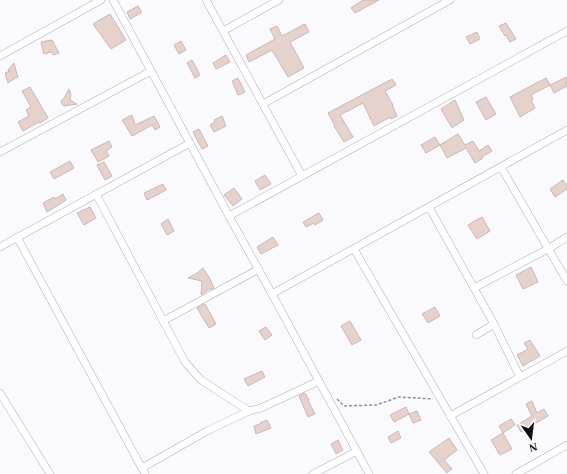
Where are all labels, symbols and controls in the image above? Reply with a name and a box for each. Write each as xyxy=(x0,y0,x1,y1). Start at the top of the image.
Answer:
north arrow xyxy=(511,418,551,458)
text: N xyxy=(528,441,539,454)

